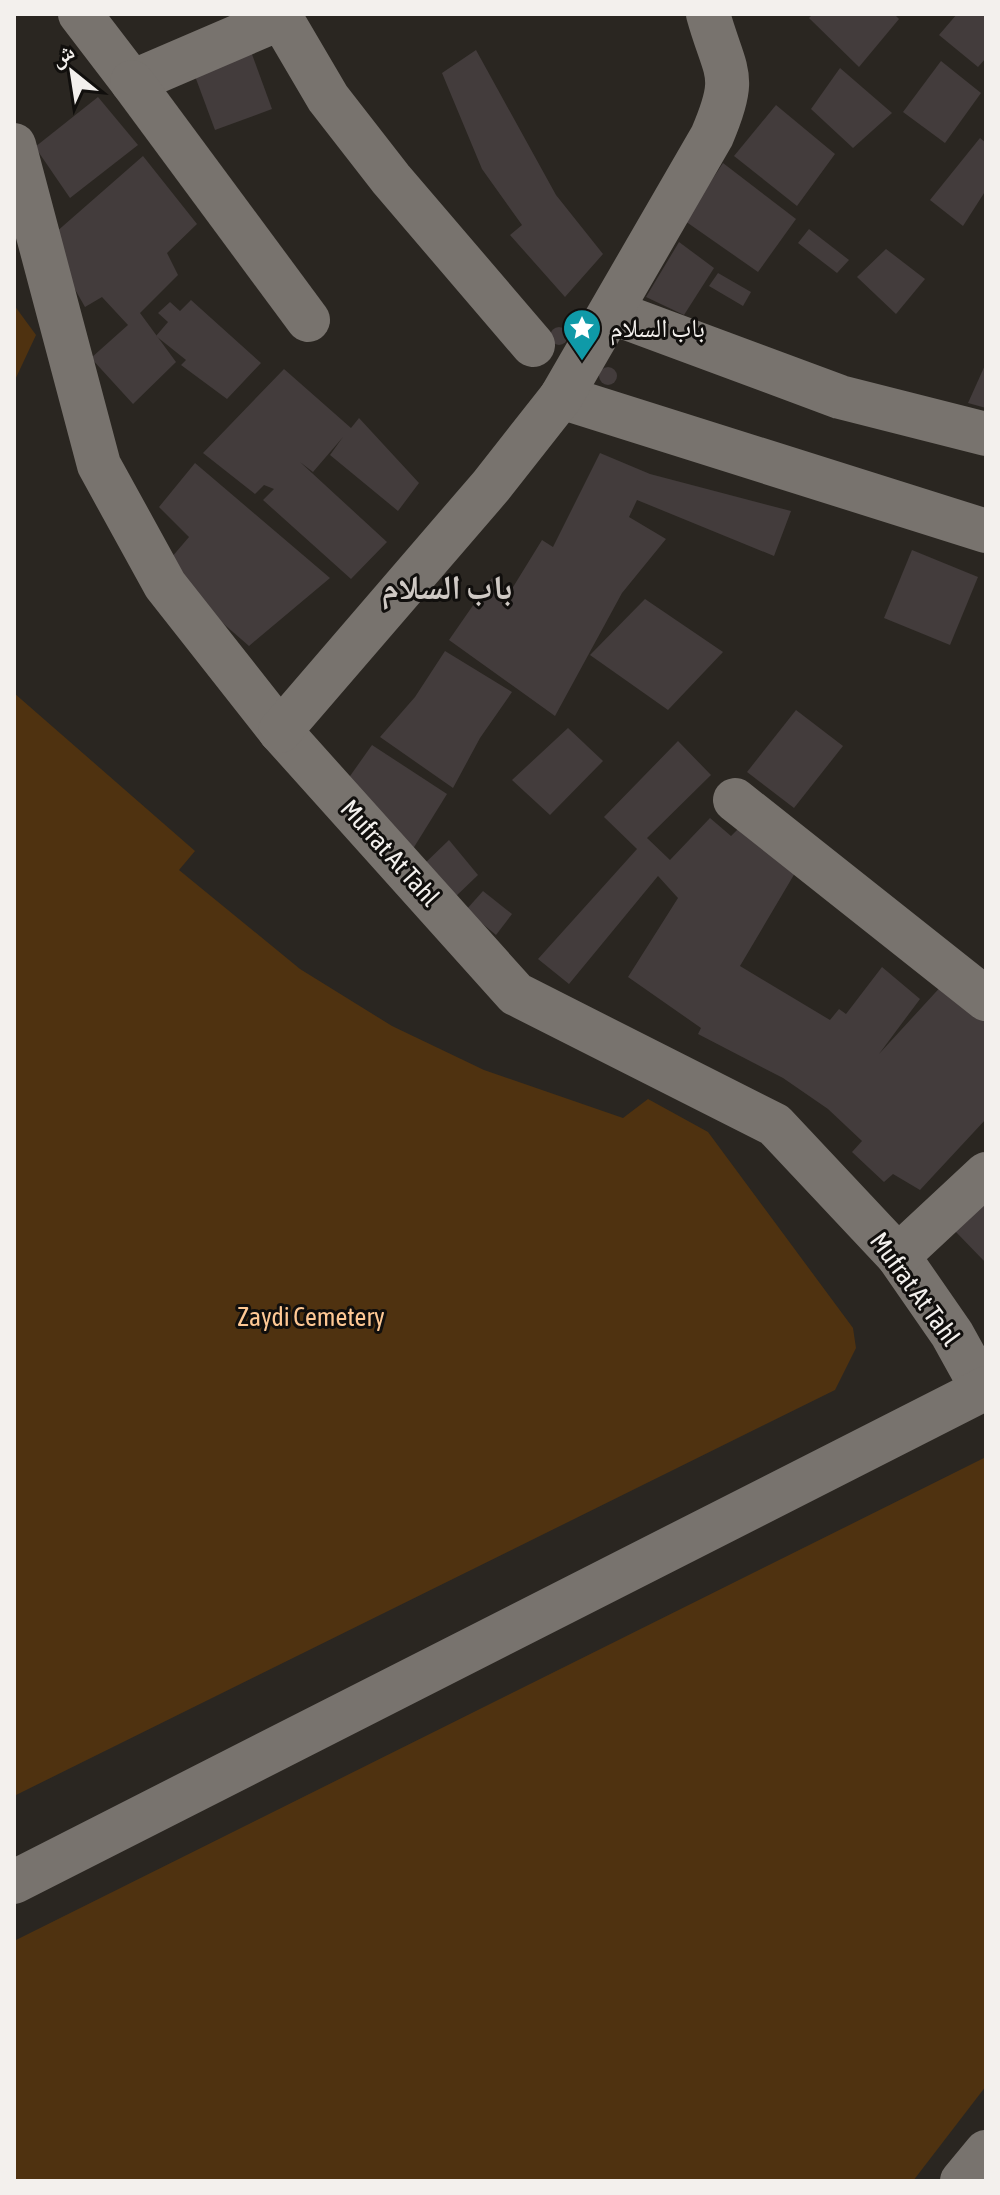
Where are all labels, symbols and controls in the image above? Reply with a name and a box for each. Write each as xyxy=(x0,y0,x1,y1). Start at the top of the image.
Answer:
north arrow xyxy=(32,32,112,112)
text: ش xyxy=(45,38,79,73)
place icon: باب السلام xyxy=(561,307,603,362)
place label: باب السلام xyxy=(610,313,705,346)
district label: باب السلام xyxy=(382,567,512,610)
street label: Mufrat At Tahl xyxy=(335,794,446,912)
street label: Mufrat At Tahl xyxy=(864,1227,966,1351)
park label: Zaydi Cemetery xyxy=(237,1302,385,1332)

